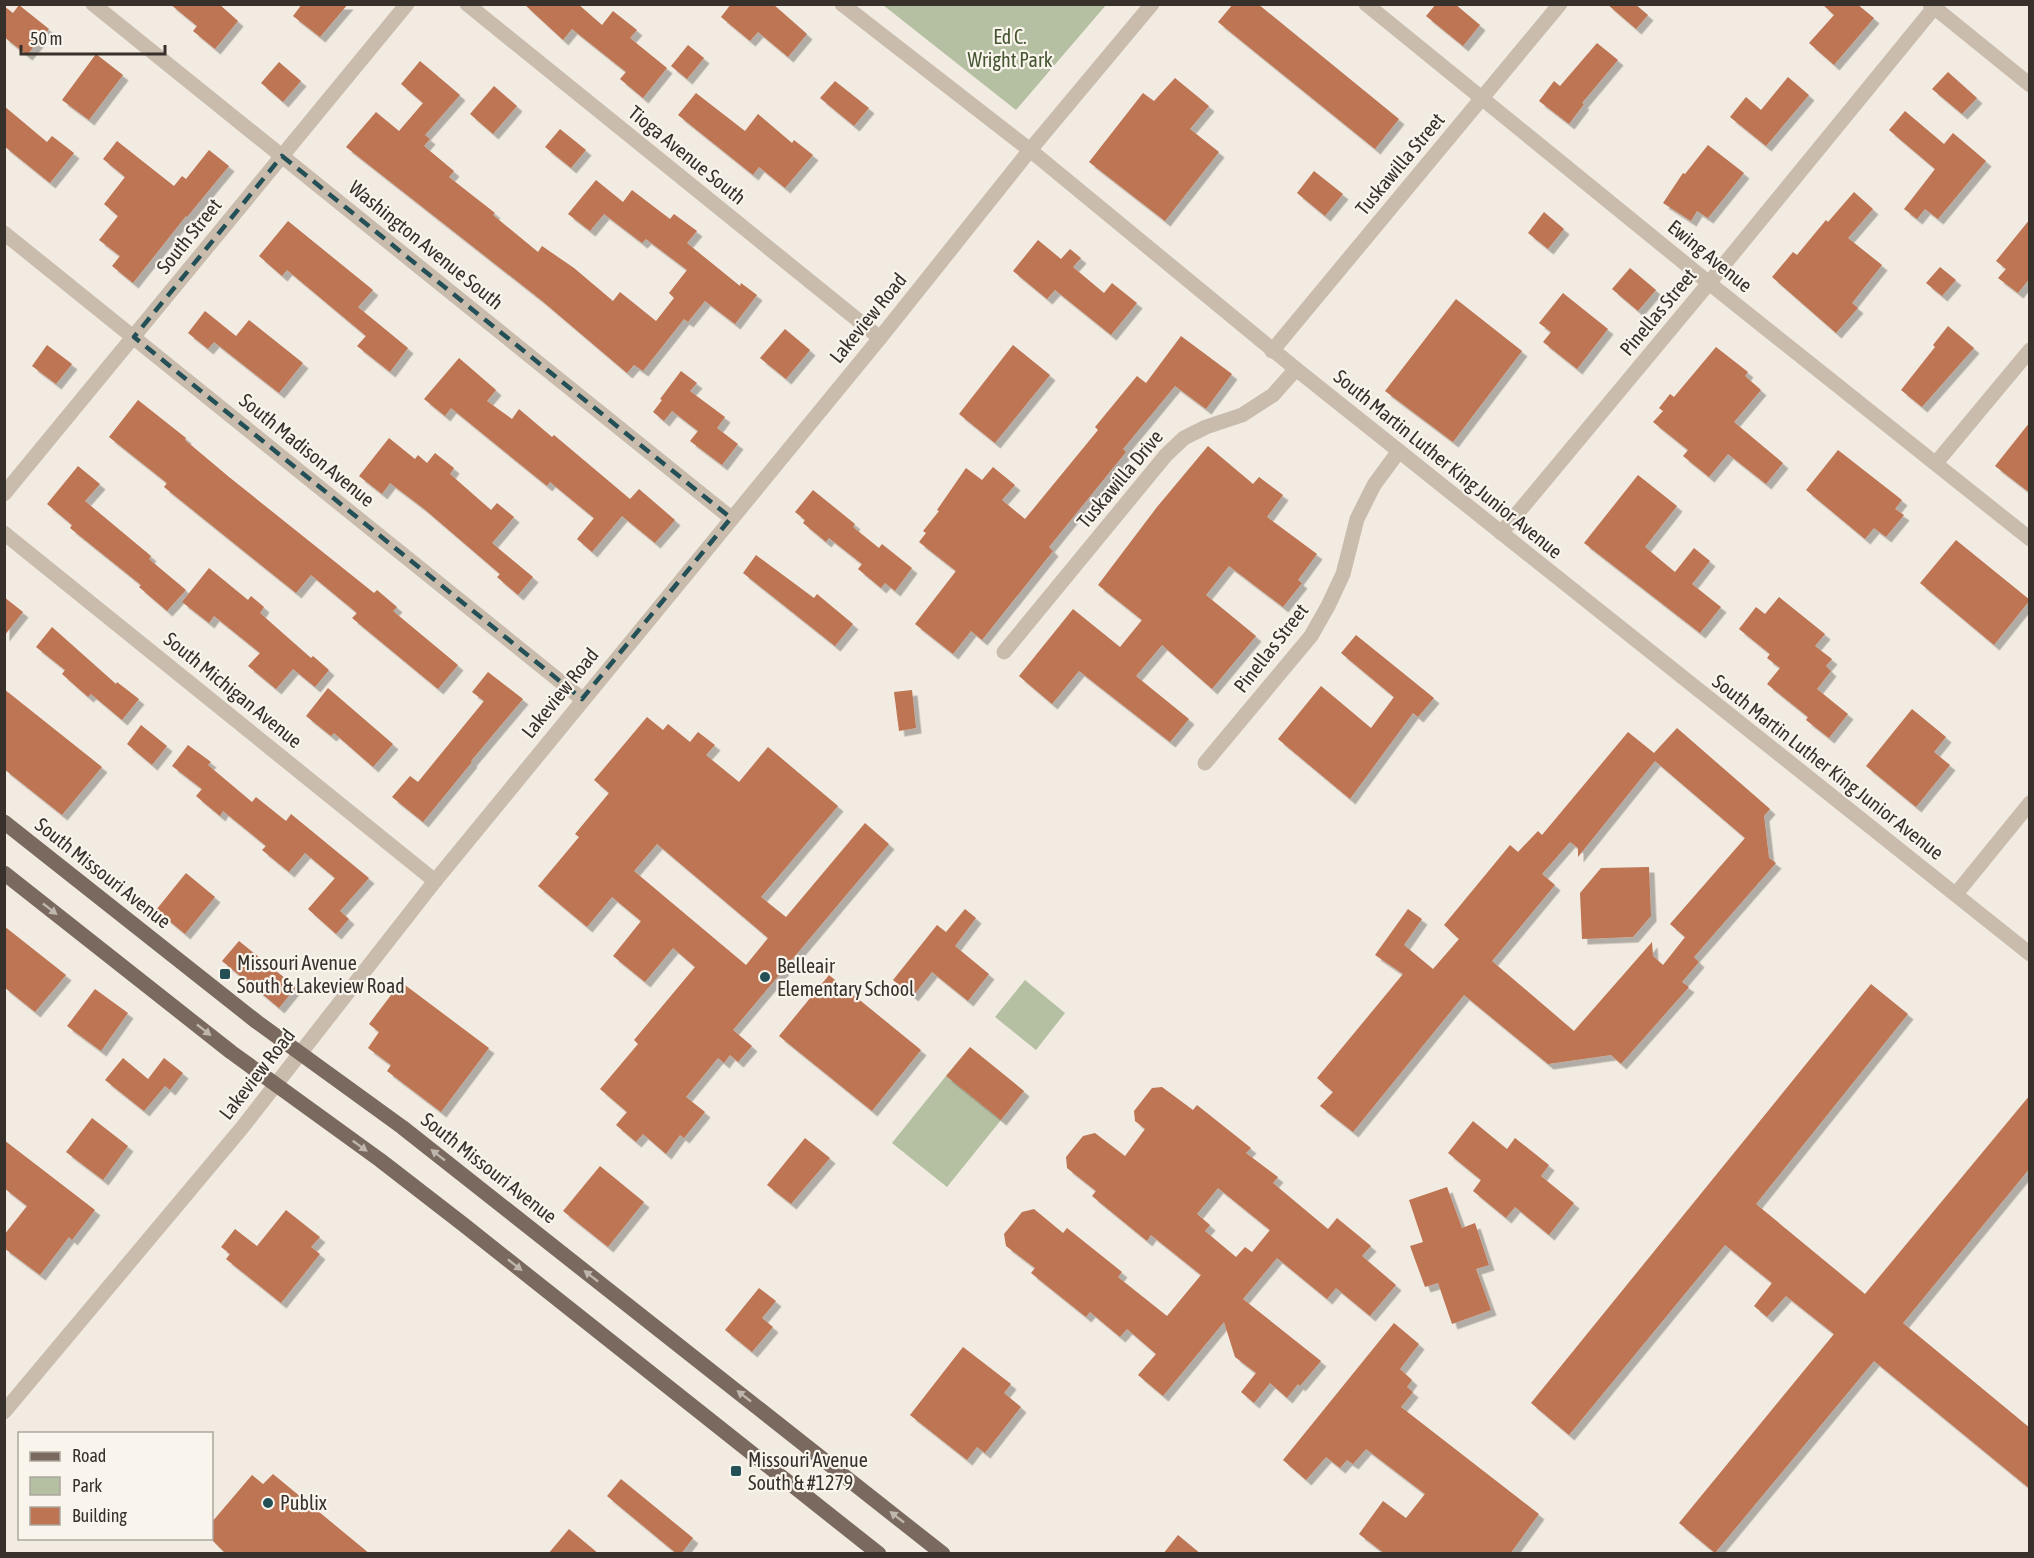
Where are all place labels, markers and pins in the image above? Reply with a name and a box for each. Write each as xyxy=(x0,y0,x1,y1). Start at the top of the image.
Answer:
place label: Missouri Avenue South & Lakeview Road xyxy=(237,951,405,997)
place label: Belleair Elementary School xyxy=(777,954,915,1000)
marker: Missouri Avenue South & Lakeview Road xyxy=(218,967,232,981)
marker: Belleair Elementary School xyxy=(758,970,772,984)
place label: Missouri Avenue South & #1279 xyxy=(748,1448,868,1494)
marker: Missouri Avenue South & #1279 xyxy=(729,1464,743,1478)
place label: Publix xyxy=(280,1491,327,1514)
marker: Publix xyxy=(261,1496,275,1510)

